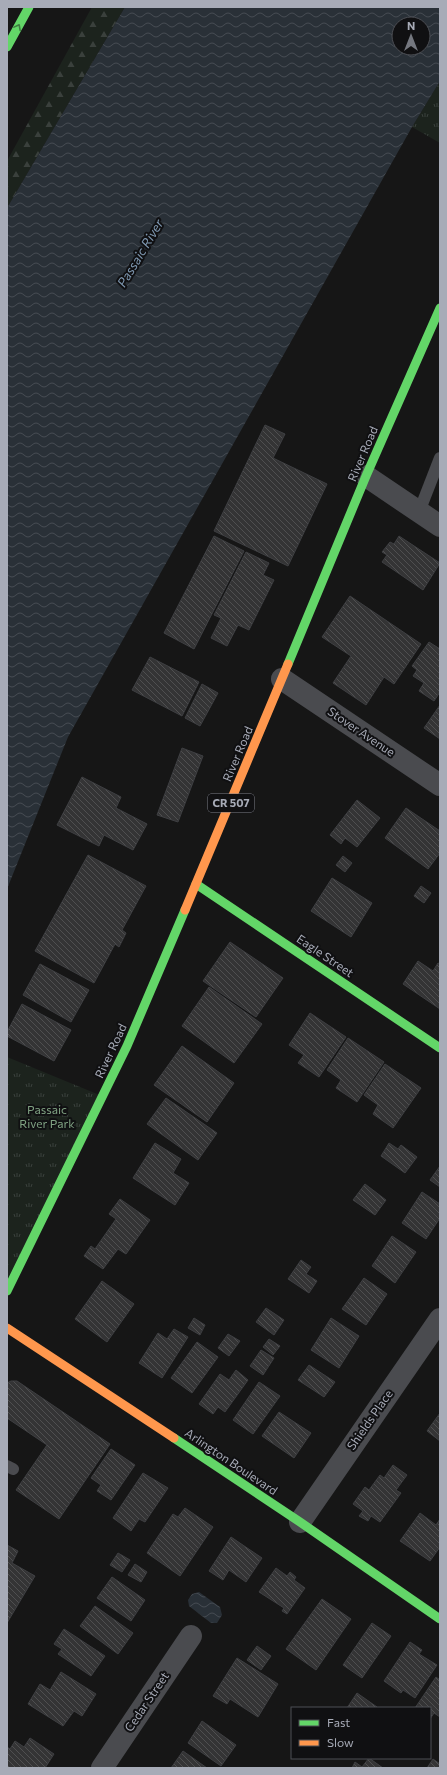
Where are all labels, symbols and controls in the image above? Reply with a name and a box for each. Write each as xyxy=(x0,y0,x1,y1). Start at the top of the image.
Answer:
north arrow xyxy=(391,16,431,56)
text: N xyxy=(407,19,415,32)
one-way arrow xyxy=(13,24,21,31)
water label: Passaic River xyxy=(113,215,167,290)
street label: River Road xyxy=(344,424,380,483)
street label: Stover Avenue xyxy=(325,704,398,759)
street label: River Road xyxy=(219,724,255,783)
road number: CR 507 xyxy=(208,794,254,812)
street label: Eagle Street xyxy=(294,931,357,979)
street label: River Road xyxy=(91,1021,129,1080)
park label: Passaic River Park xyxy=(19,1102,75,1130)
street label: Shields Place xyxy=(343,1387,395,1452)
street label: Arlington Boulevard xyxy=(183,1425,280,1497)
street label: Cedar Street xyxy=(121,1669,171,1734)
legend xyxy=(291,1707,431,1759)
text: Fast xyxy=(327,1715,350,1729)
text: Slow xyxy=(327,1735,354,1749)

